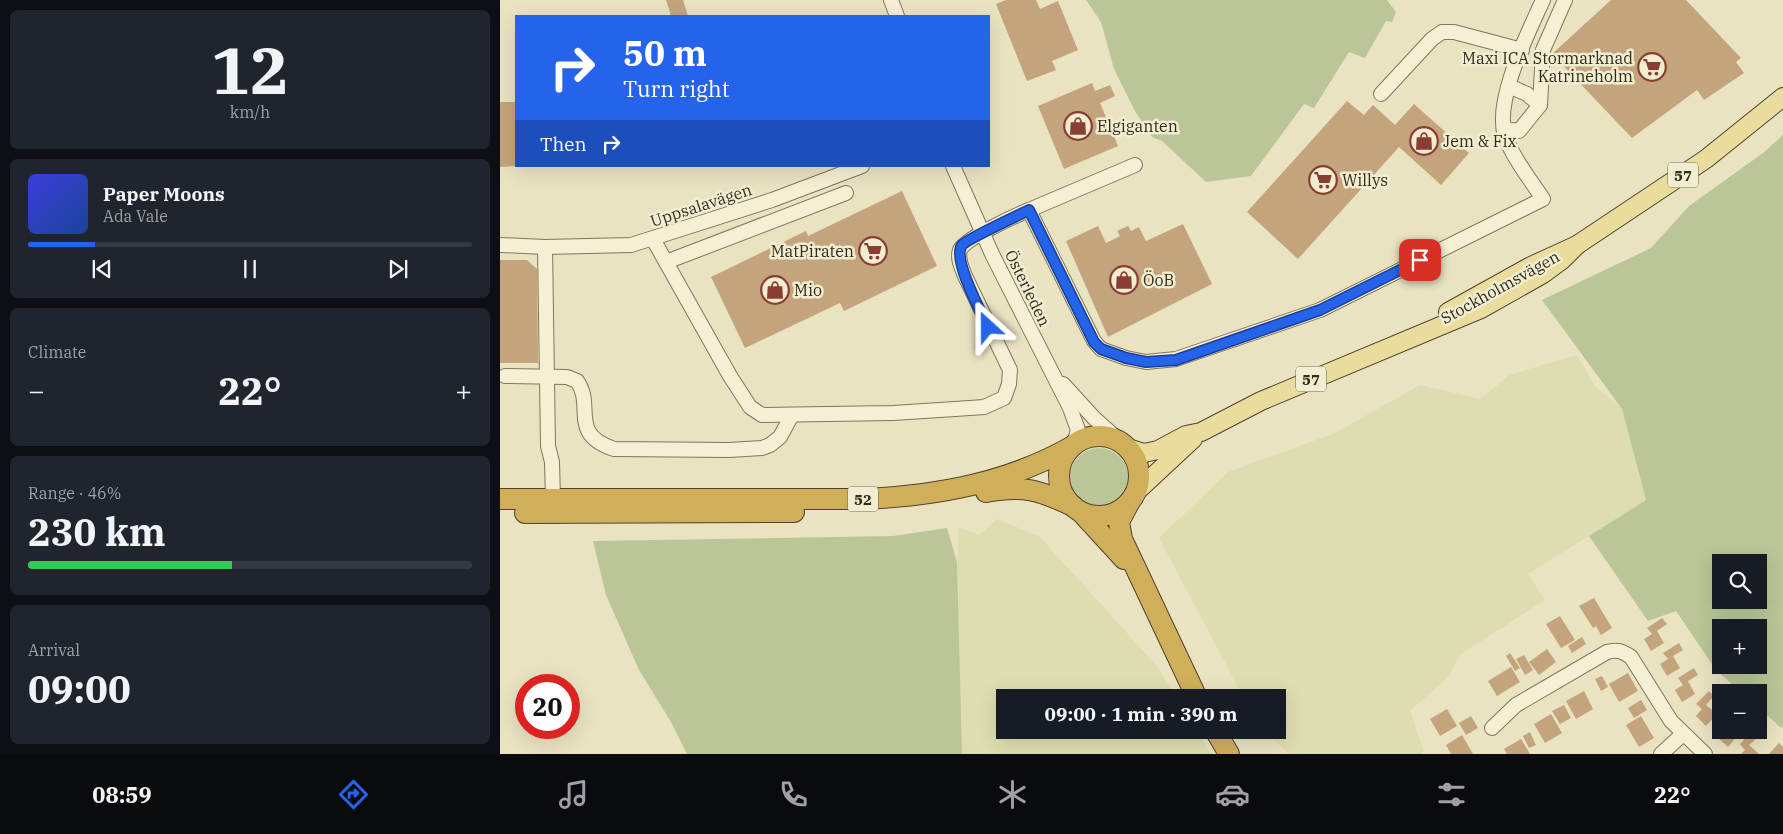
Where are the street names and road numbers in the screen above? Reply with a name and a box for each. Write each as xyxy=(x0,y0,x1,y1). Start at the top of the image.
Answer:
road number: 57 xyxy=(1668,162,1698,188)
street label: Uppsalavägen xyxy=(648,179,754,231)
street label: Stockholmsvägen xyxy=(1437,246,1563,328)
street label: Österleden xyxy=(1001,247,1055,329)
road number: 57 xyxy=(1296,366,1326,392)
road number: 52 xyxy=(848,486,878,512)

